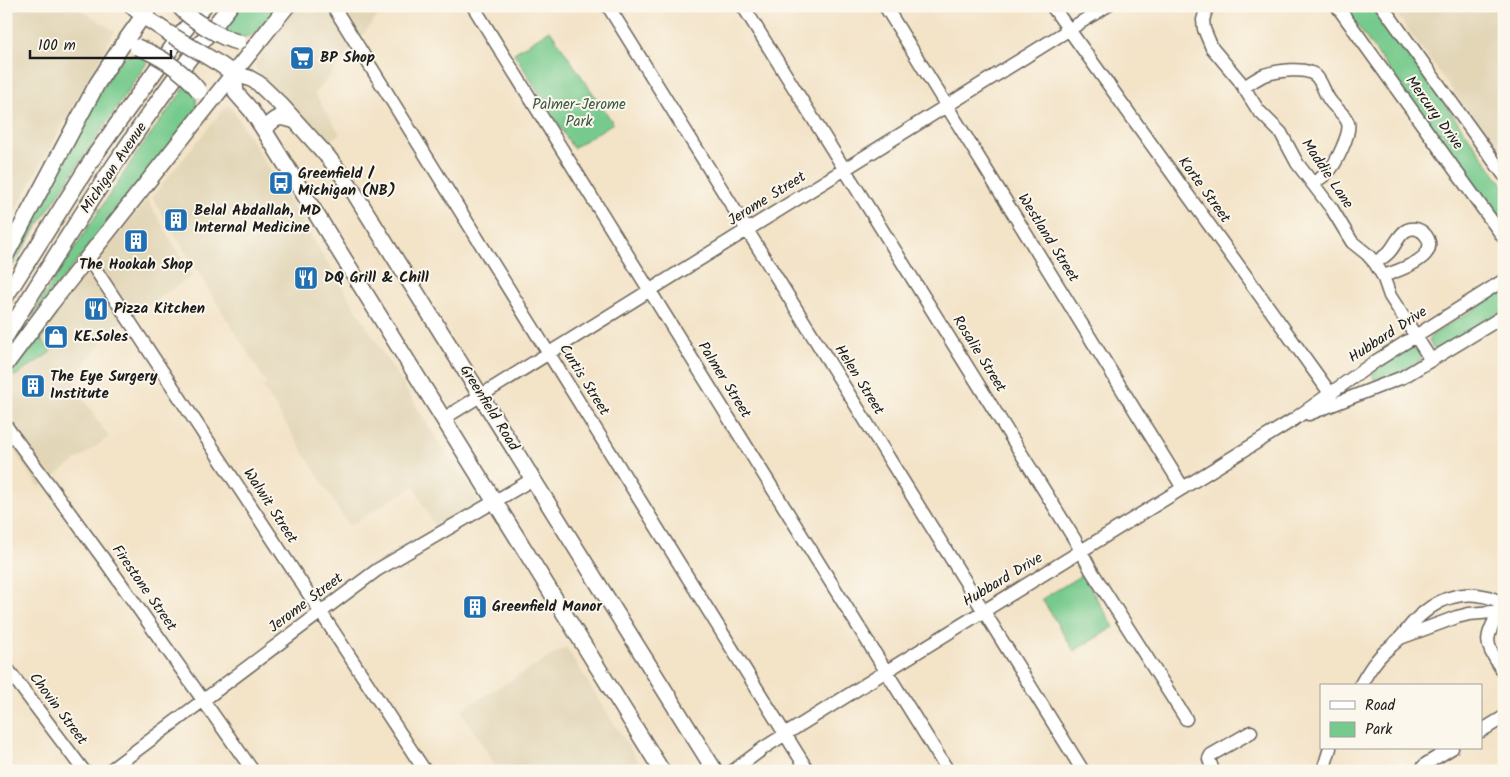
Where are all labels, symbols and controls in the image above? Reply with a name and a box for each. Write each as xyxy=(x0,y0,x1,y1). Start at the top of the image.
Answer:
scale bar xyxy=(30,28,171,60)
text: 100 m xyxy=(38,34,76,58)
supermarket icon: BP Shop xyxy=(289,45,315,71)
place label: BP Shop xyxy=(320,46,375,70)
street label: Mercury Drive xyxy=(1399,71,1469,155)
park label: Palmer-Jerome Park xyxy=(532,93,626,134)
street label: Michigan Avenue xyxy=(74,117,154,219)
street label: Maddie Lane xyxy=(1295,134,1359,214)
street label: Korte Street xyxy=(1172,152,1237,228)
place label: Greenfield / Michigan (NB) xyxy=(298,162,396,203)
street label: Jerome Street xyxy=(723,165,811,233)
bus stop icon: Greenfield / Michigan (NB) xyxy=(268,170,294,196)
street label: Westland Street xyxy=(1011,189,1085,287)
place label: Belal Abdallah, MD Internal Medicine xyxy=(194,199,321,240)
building icon: Belal Abdallah, MD Internal Medicine xyxy=(163,207,189,233)
building icon: The Hookah Shop xyxy=(123,228,149,254)
place label: The Hookah Shop xyxy=(79,253,193,277)
restaurant icon: DQ Grill & Chill xyxy=(293,265,319,291)
place label: DQ Grill & Chill xyxy=(324,266,429,290)
restaurant icon: Pizza Kitchen xyxy=(83,296,109,322)
place label: Pizza Kitchen xyxy=(114,297,205,321)
street label: Hubbard Drive xyxy=(1344,300,1432,370)
street label: Rosalie Street xyxy=(946,311,1012,397)
shop icon: KE.Soles xyxy=(43,324,69,350)
place label: KE.Soles xyxy=(74,325,128,349)
street label: Palmer Street xyxy=(691,337,757,423)
street label: Curtis Street xyxy=(552,339,616,421)
street label: Helen Street xyxy=(828,340,890,420)
street label: Greenfield Road xyxy=(453,360,525,456)
place label: The Eye Surgery Institute xyxy=(50,365,158,406)
building icon: The Eye Surgery Institute xyxy=(20,373,46,399)
street label: Walwit Street xyxy=(237,463,304,549)
street label: Firestone Street xyxy=(105,540,183,636)
street label: Hubbard Drive xyxy=(958,546,1048,613)
street label: Jerome Street xyxy=(264,567,349,639)
building icon: Greenfield Manor xyxy=(462,594,488,620)
place label: Greenfield Manor xyxy=(492,595,602,619)
street label: Chovin Street xyxy=(23,668,94,751)
legend xyxy=(1320,684,1482,750)
text: Road xyxy=(1365,694,1396,718)
text: Park xyxy=(1365,718,1393,742)

